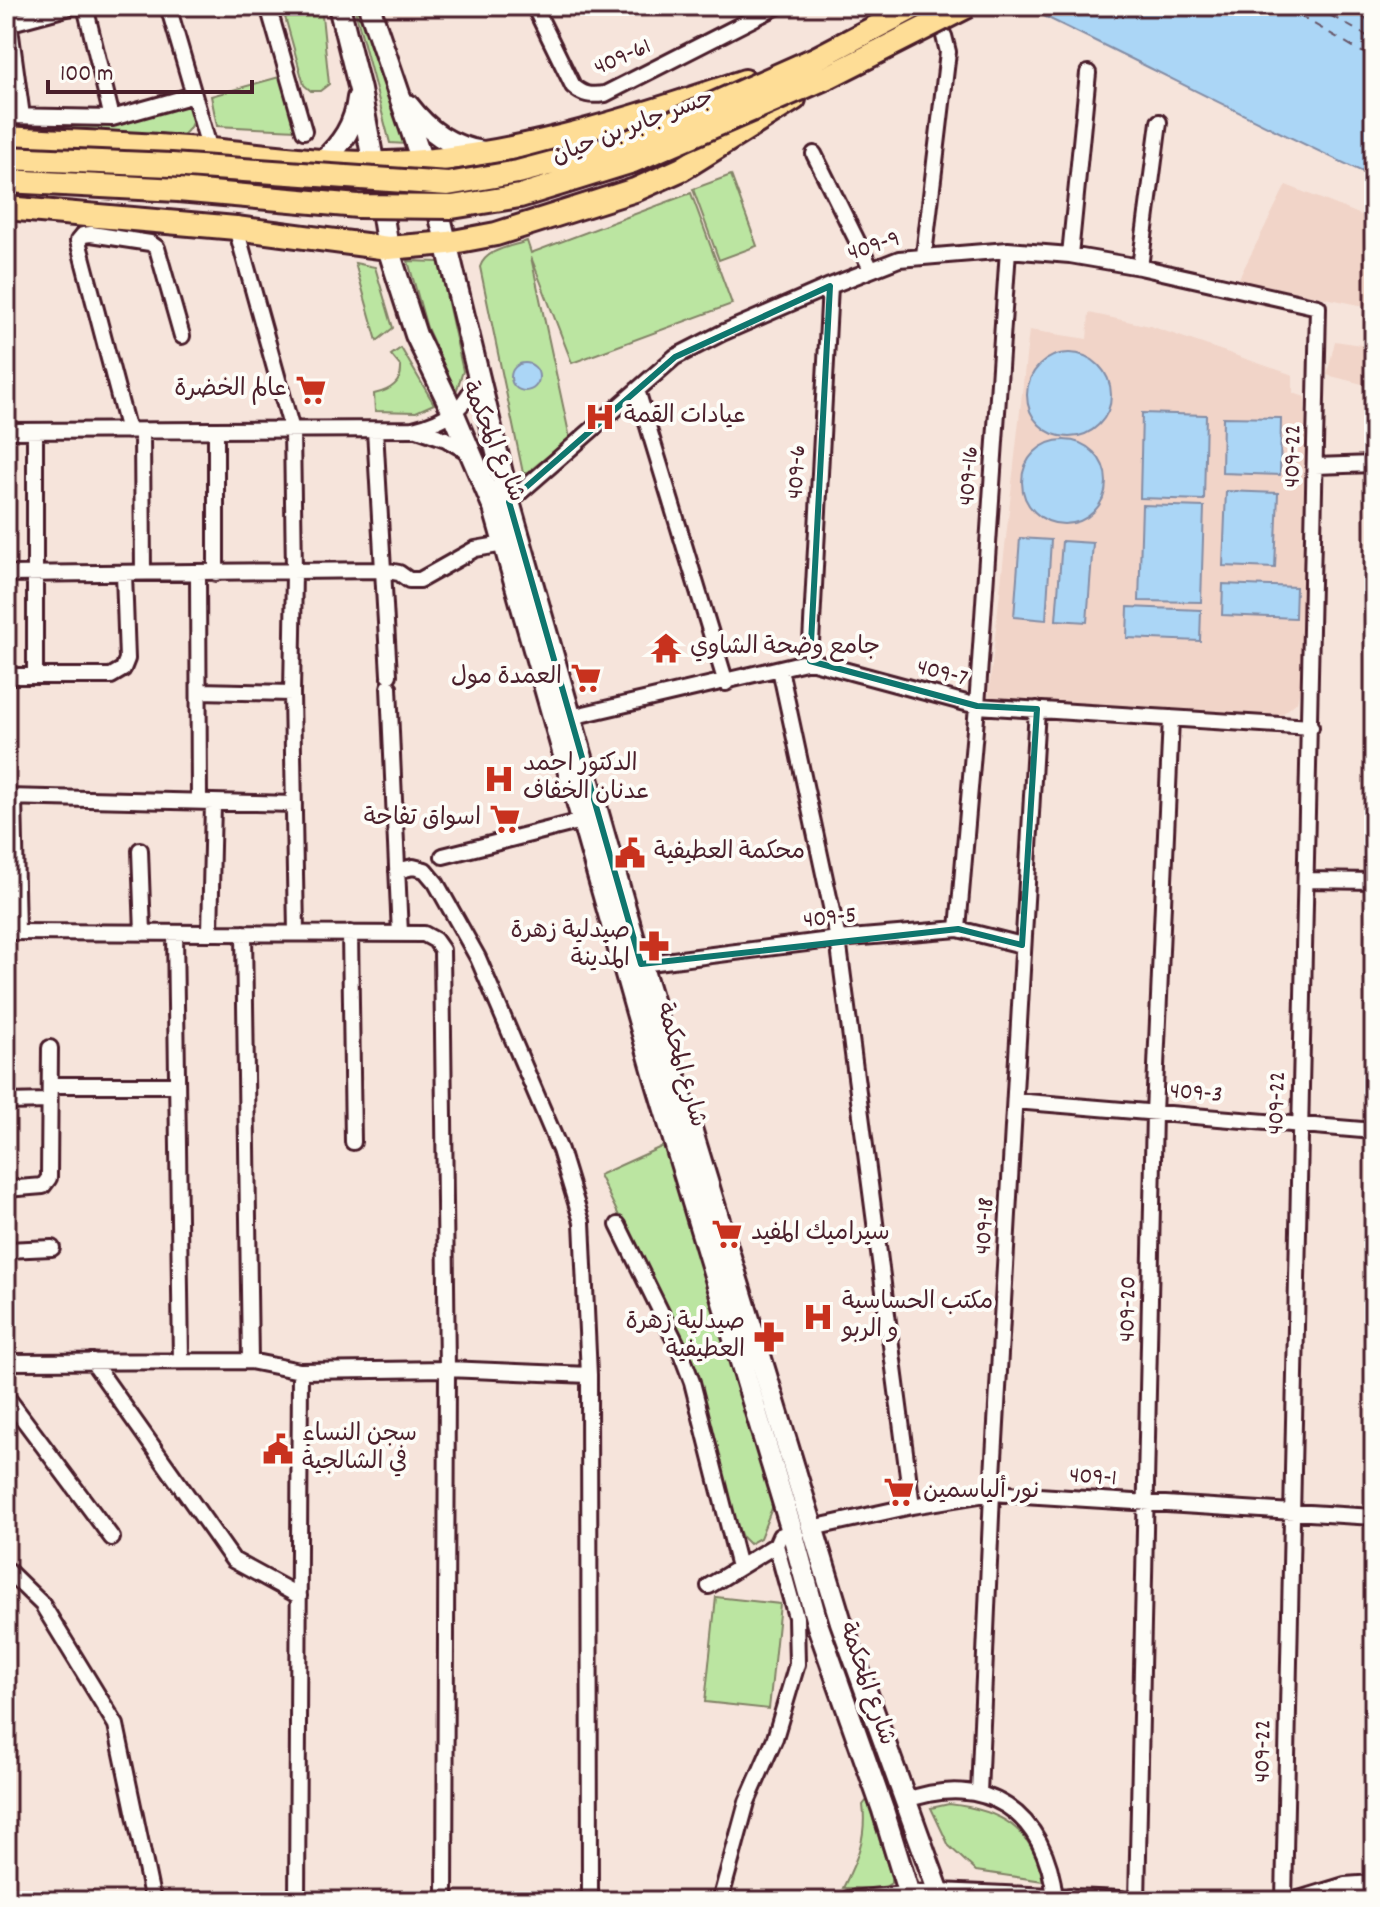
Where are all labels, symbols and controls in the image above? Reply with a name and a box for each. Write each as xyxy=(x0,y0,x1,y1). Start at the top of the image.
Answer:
street label: 409-61 xyxy=(589,30,657,86)
scale bar xyxy=(48,44,252,94)
text: 100 m xyxy=(60,58,113,92)
street label: جسر جابر بن حيان xyxy=(547,81,719,175)
street label: 409-9 xyxy=(843,223,905,271)
place label: عالم الخضرة xyxy=(174,373,287,407)
supermarket icon: عالم الخضرة xyxy=(294,373,328,407)
street label: شارع المحكمة xyxy=(451,376,533,508)
hospital icon: عيادات القمة xyxy=(583,400,617,434)
place label: عيادات القمة xyxy=(624,400,746,434)
street label: 409-22 xyxy=(1276,424,1312,488)
street label: 409-6 xyxy=(780,444,816,500)
street label: 409-16 xyxy=(951,445,989,507)
temple icon: جامع وضحة الشاوي xyxy=(649,631,683,665)
place label: جامع وضحة الشاوي xyxy=(690,631,880,665)
street label: 409-7 xyxy=(913,651,971,697)
place label: العمدة مول xyxy=(451,661,562,695)
supermarket icon: العمدة مول xyxy=(569,661,603,695)
place label: الدكتور احمد عدنان الخفاف xyxy=(523,748,651,810)
hospital icon: الدكتور احمد عدنان الخفاف xyxy=(482,762,516,796)
place label: اسواق تفاحة xyxy=(364,802,481,836)
supermarket icon: اسواق تفاحة xyxy=(488,802,522,836)
public building icon: محكمة العطيفية xyxy=(613,836,647,870)
place label: محكمة العطيفية xyxy=(654,836,805,870)
street label: 409-5 xyxy=(802,899,858,939)
place label: صيدلية زهرة المدينة xyxy=(510,915,630,977)
pharmacy icon: صيدلية زهرة المدينة xyxy=(637,929,671,963)
street label: شارع المحكمة xyxy=(646,999,714,1131)
street label: 409-22 xyxy=(1260,1071,1296,1135)
street label: 409-3 xyxy=(1168,1075,1224,1113)
street label: 409-18 xyxy=(968,1197,1004,1255)
supermarket icon: سيراميك المفيد xyxy=(710,1217,744,1251)
place label: سيراميك المفيد xyxy=(751,1217,890,1251)
street label: 409-20 xyxy=(1111,1276,1147,1342)
place label: مكتب الحساسية و الربو xyxy=(841,1286,993,1348)
hospital icon: مكتب الحساسية و الربو xyxy=(801,1300,835,1334)
place label: صيدلية زهرة العطيفية xyxy=(625,1306,745,1368)
pharmacy icon: صيدلية زهرة العطيفية xyxy=(752,1320,786,1354)
place label: سجن النساء في الشالجية xyxy=(302,1418,417,1480)
public building icon: سجن النساء في الشالجية xyxy=(261,1432,295,1466)
street label: 409-1 xyxy=(1068,1459,1118,1497)
place label: نور ألياسمين xyxy=(923,1474,1039,1509)
supermarket icon: نور ألياسمين xyxy=(882,1475,916,1509)
street label: شارع المحكمة xyxy=(829,1618,903,1750)
street label: 409-22 xyxy=(1246,1719,1282,1783)

